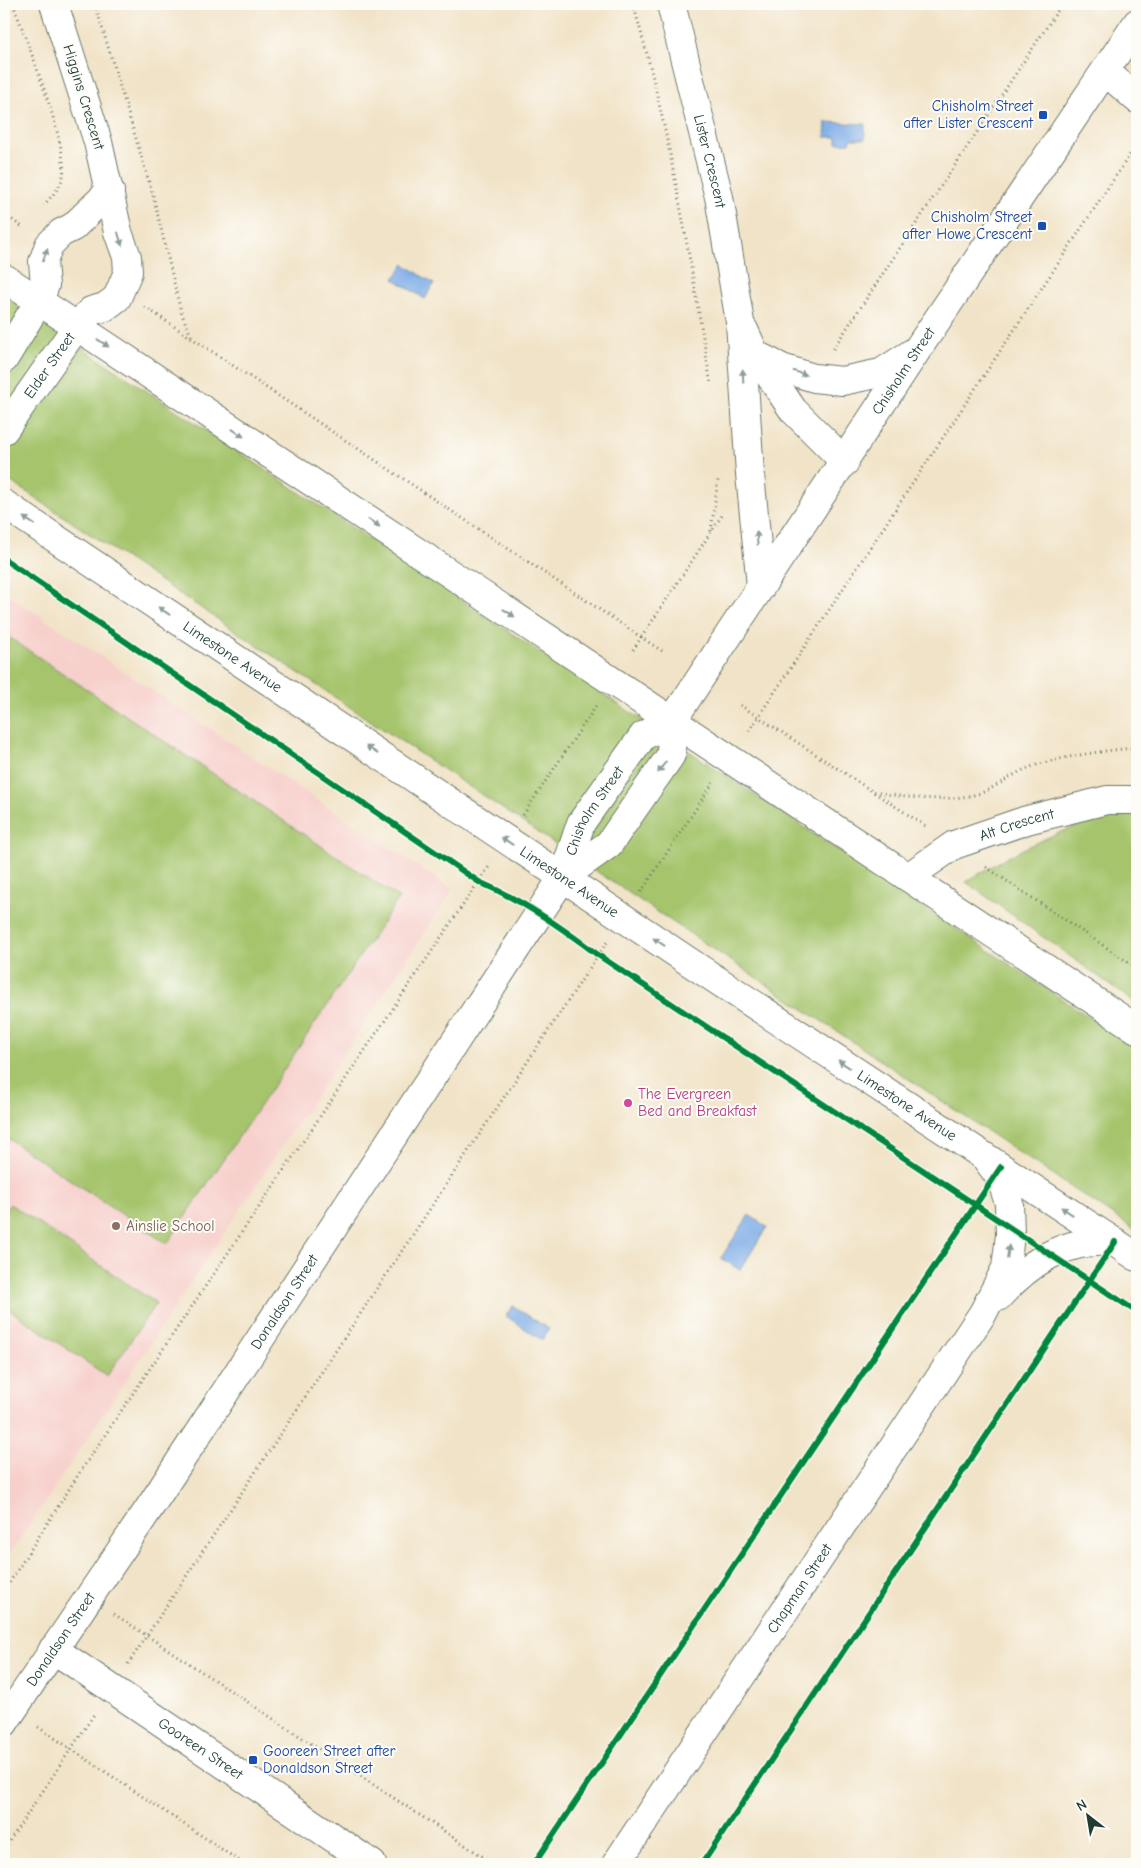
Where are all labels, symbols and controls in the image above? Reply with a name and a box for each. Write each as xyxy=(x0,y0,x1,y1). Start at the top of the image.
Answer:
street label: Higgins Crescent xyxy=(59,42,109,152)
place label: Chisholm Street after Lister Crescent xyxy=(903,97,1034,132)
marker: Chisholm Street after Lister Crescent xyxy=(1037,109,1049,121)
street label: Lister Crescent xyxy=(690,113,730,210)
place label: Chisholm Street after Howe Crescent xyxy=(902,208,1033,243)
marker: Chisholm Street after Howe Crescent xyxy=(1036,220,1048,232)
one-way arrow xyxy=(116,231,124,246)
one-way arrow xyxy=(42,247,50,262)
street label: Chisholm Street xyxy=(868,323,939,418)
street label: Elder Street xyxy=(20,328,79,402)
one-way arrow xyxy=(96,338,109,348)
one-way arrow xyxy=(738,368,746,384)
one-way arrow xyxy=(792,370,807,378)
one-way arrow xyxy=(231,428,245,438)
one-way arrow xyxy=(23,516,36,526)
one-way arrow xyxy=(367,518,380,528)
one-way arrow xyxy=(753,529,761,545)
one-way arrow xyxy=(158,607,171,616)
one-way arrow xyxy=(502,608,516,617)
street label: Limestone Avenue xyxy=(180,617,286,697)
one-way arrow xyxy=(366,745,379,755)
one-way arrow xyxy=(657,760,667,774)
street label: Chisholm Street xyxy=(562,762,628,858)
street label: Alt Crescent xyxy=(977,804,1056,845)
one-way arrow xyxy=(501,836,514,845)
street label: Limestone Avenue xyxy=(516,842,623,922)
one-way arrow xyxy=(653,937,666,947)
one-way arrow xyxy=(837,1059,851,1069)
street label: Limestone Avenue xyxy=(854,1066,961,1145)
place label: The Evergreen Bed and Breakfast xyxy=(638,1085,757,1120)
marker: The Evergreen Bed and Breakfast xyxy=(622,1097,634,1109)
one-way arrow xyxy=(1061,1206,1074,1216)
place label: Ainslie School xyxy=(126,1217,215,1235)
marker: Ainslie School xyxy=(110,1220,122,1232)
one-way arrow xyxy=(1004,1244,1012,1260)
street label: Donaldson Street xyxy=(247,1250,322,1353)
street label: Chapman Street xyxy=(763,1540,836,1637)
street label: Donaldson Street xyxy=(22,1588,99,1690)
street label: Gooreen Street xyxy=(155,1714,247,1784)
place label: Gooreen Street after Donaldson Street xyxy=(263,1742,395,1777)
marker: Gooreen Street after Donaldson Street xyxy=(247,1754,259,1766)
north arrow xyxy=(1064,1790,1114,1840)
text: N xyxy=(1073,1796,1090,1815)

